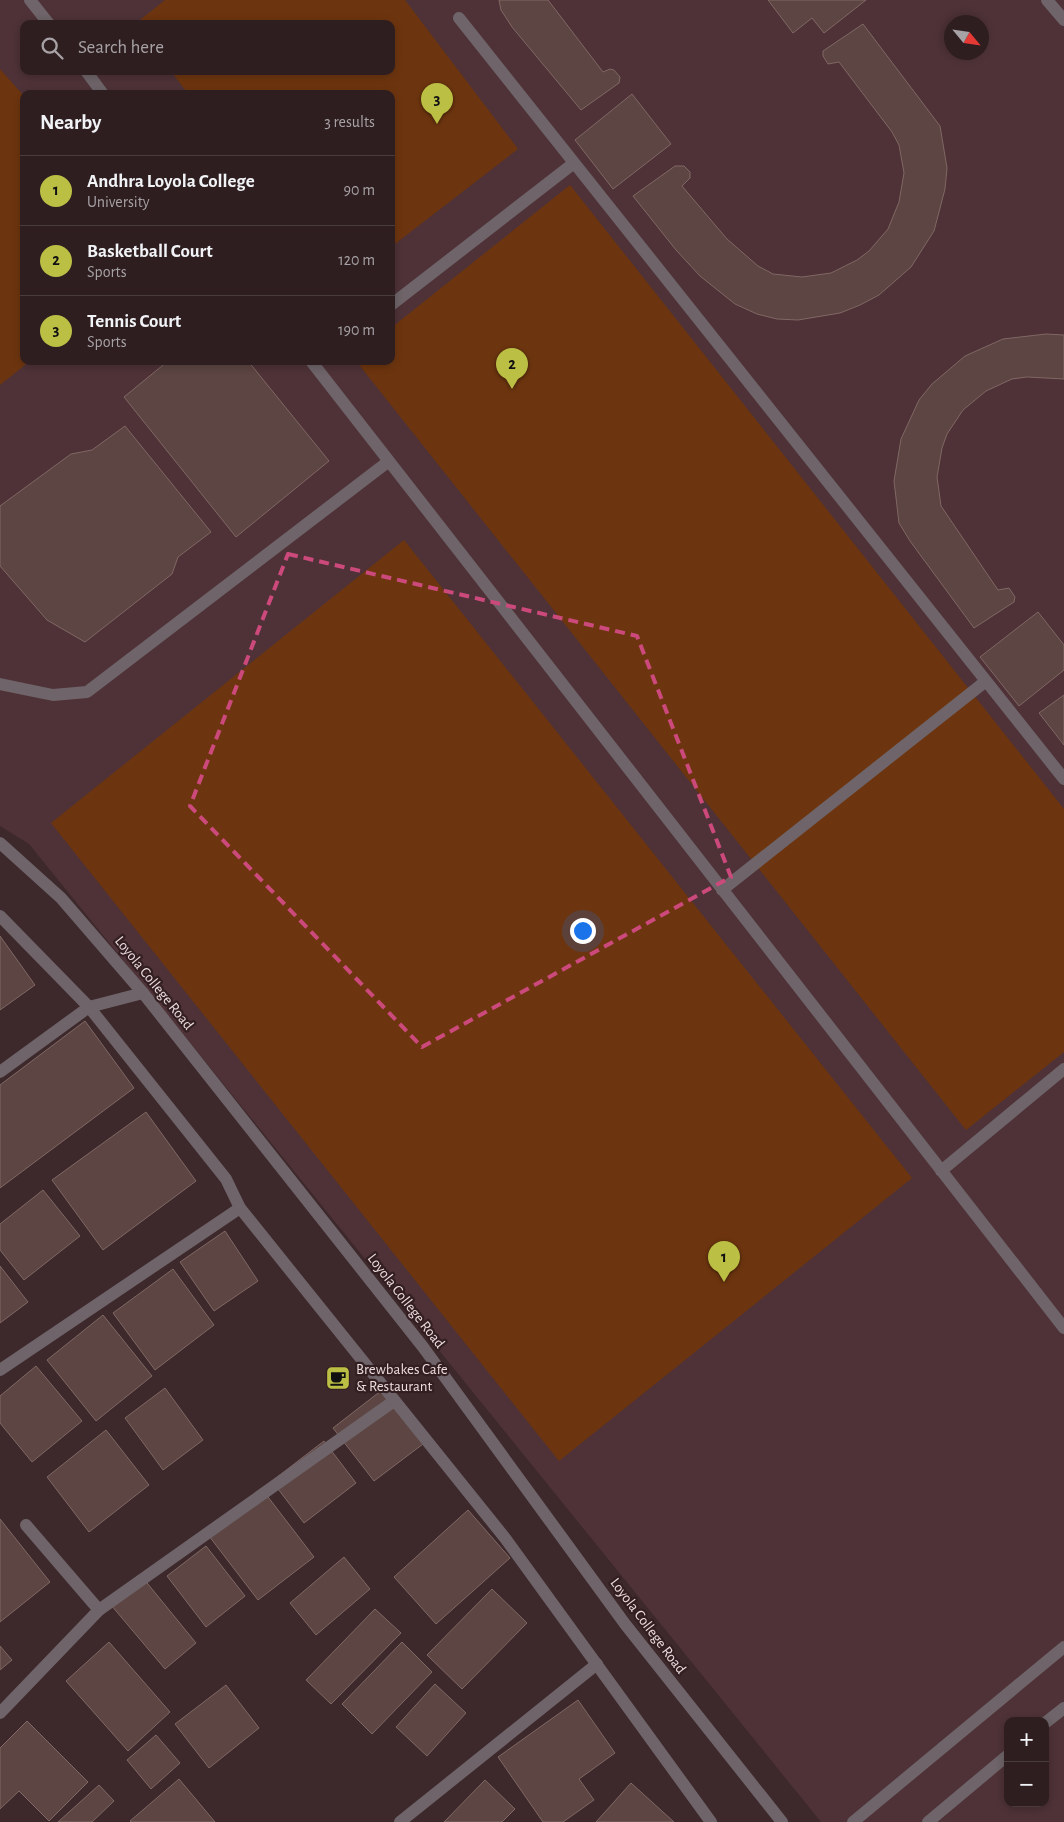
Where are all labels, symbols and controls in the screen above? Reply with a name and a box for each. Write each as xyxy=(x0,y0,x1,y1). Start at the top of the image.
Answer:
north arrow xyxy=(944,15,989,60)
search box xyxy=(20,20,395,75)
icon: search xyxy=(38,34,66,62)
text: Search here xyxy=(78,38,164,57)
pin: 3 xyxy=(421,83,453,124)
text: Nearby xyxy=(40,112,101,133)
text: 3 results xyxy=(324,114,375,130)
text: Andhra Loyola College xyxy=(87,172,255,191)
text: 1 xyxy=(53,182,59,198)
text: 90 m xyxy=(344,182,375,198)
text: University xyxy=(87,194,150,210)
text: Basketball Court xyxy=(87,242,213,261)
text: 2 xyxy=(52,252,60,268)
text: 120 m xyxy=(338,252,375,268)
text: Sports xyxy=(87,264,127,280)
text: Tennis Court xyxy=(87,312,181,331)
text: 3 xyxy=(53,322,59,338)
text: 190 m xyxy=(338,322,375,338)
text: Sports xyxy=(87,334,127,350)
pin: 2 xyxy=(496,348,528,389)
your location xyxy=(570,918,596,944)
street label: Loyola College Road xyxy=(112,933,196,1033)
pin: 1 xyxy=(708,1241,740,1282)
street label: Loyola College Road xyxy=(365,1251,448,1351)
place label: Brewbakes Cafe & Restaurant xyxy=(356,1362,448,1394)
cafe icon: Brewbakes Cafe & Restaurant xyxy=(325,1365,351,1391)
street label: Loyola College Road xyxy=(607,1575,689,1677)
map controls xyxy=(1004,1717,1049,1807)
button: + xyxy=(1004,1717,1049,1762)
button: − xyxy=(1004,1762,1049,1807)

